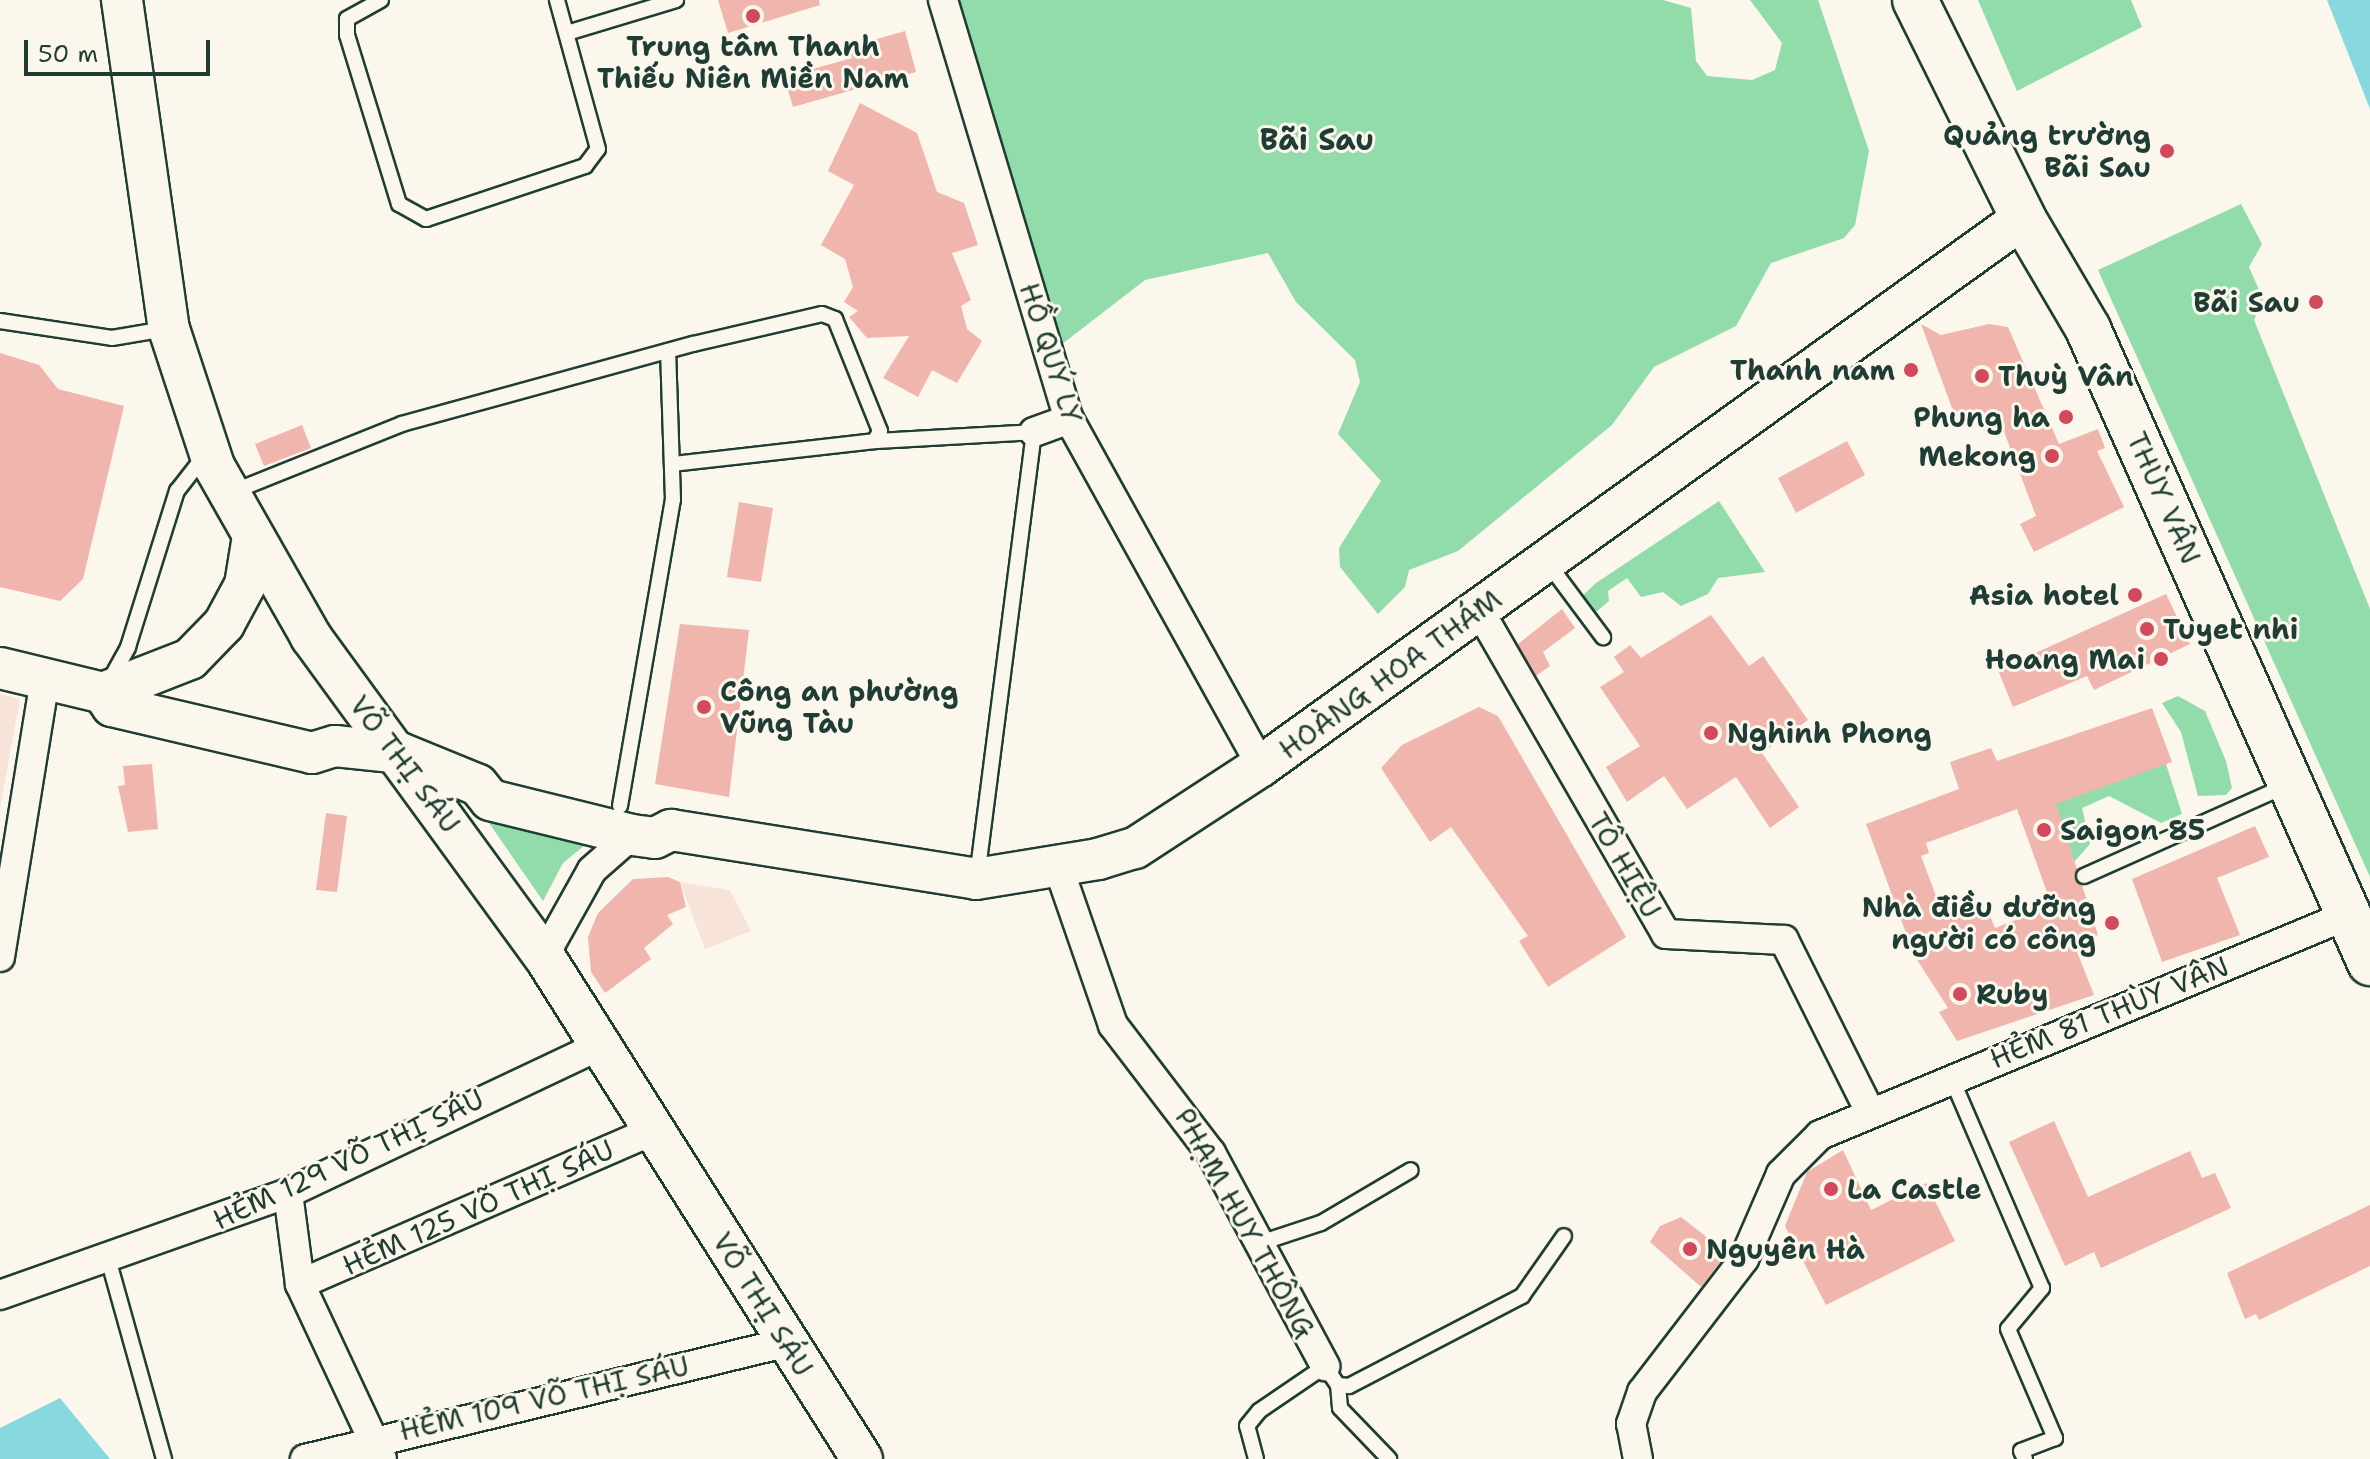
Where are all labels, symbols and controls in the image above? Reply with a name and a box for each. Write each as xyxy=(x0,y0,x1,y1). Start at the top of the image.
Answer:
marker: Trung tâm Thanh Thiếu Niên Miền Nam xyxy=(744,7,762,25)
scale bar xyxy=(28,24,214,74)
place label: Trung tâm Thanh Thiếu Niên Miền Nam xyxy=(597,29,909,95)
text: 50 m xyxy=(38,38,98,70)
place label: Quảng trường Bãi Sau xyxy=(1943,118,2151,184)
district label: Bãi Sau xyxy=(1260,122,1374,158)
marker: Quảng trường Bãi Sau xyxy=(2158,142,2176,160)
street label: HỒ QUÝ LY xyxy=(1012,278,1090,428)
place label: Bãi Sau xyxy=(2193,285,2300,319)
marker: Bãi Sau xyxy=(2307,293,2325,311)
place label: Thanh nam xyxy=(1730,353,1895,387)
place label: Thuỳ Vân xyxy=(1998,359,2134,393)
marker: Thanh nam xyxy=(1902,361,1920,379)
marker: Thuỳ Vân xyxy=(1973,367,1991,385)
place label: Phung ha xyxy=(1913,400,2050,434)
marker: Phung ha xyxy=(2057,408,2075,426)
street label: THÙY VÂN xyxy=(2120,427,2208,569)
place label: Mekong xyxy=(1918,439,2036,473)
marker: Mekong xyxy=(2043,447,2061,465)
place label: Asia hotel xyxy=(1969,578,2119,612)
street label: HOÀNG HOA THÁM xyxy=(1272,582,1508,766)
marker: Asia hotel xyxy=(2126,586,2144,604)
place label: Tuyet nhi xyxy=(2163,612,2298,646)
marker: Tuyet nhi xyxy=(2138,620,2156,638)
place label: Hoang Mai xyxy=(1985,642,2145,676)
marker: Hoang Mai xyxy=(2152,650,2170,668)
place label: Công an phường Vũng Tàu xyxy=(720,674,958,740)
street label: VÕ THỊ SÁU xyxy=(342,689,468,839)
marker: Công an phường Vũng Tàu xyxy=(695,698,713,716)
place label: Nghinh Phong xyxy=(1727,716,1932,750)
marker: Nghinh Phong xyxy=(1702,724,1720,742)
street label: TÔ HIỆU xyxy=(1581,806,1669,924)
place label: Saigon 85 xyxy=(2060,813,2205,847)
marker: Saigon 85 xyxy=(2035,821,2053,839)
place label: Nhà điều dưỡng người có công xyxy=(1862,890,2096,956)
marker: Nhà điều dưỡng người có công xyxy=(2103,914,2121,932)
street label: HẺM 81 THÙY VÂN xyxy=(1985,949,2233,1075)
place label: Ruby xyxy=(1976,977,2048,1011)
marker: Ruby xyxy=(1951,985,1969,1003)
street label: HẺM 129 VÕ THỊ SÁU xyxy=(207,1082,489,1236)
street label: PHẠM HUY THÔNG xyxy=(1168,1102,1322,1344)
street label: HẺM 125 VÕ THỊ SÁU xyxy=(337,1132,619,1282)
place label: La Castle xyxy=(1847,1172,1981,1206)
marker: La Castle xyxy=(1822,1180,1840,1198)
street label: VÕ THỊ SÁU xyxy=(706,1226,820,1382)
place label: Nguyên Hà xyxy=(1706,1232,1865,1266)
marker: Nguyên Hà xyxy=(1681,1240,1699,1258)
street label: HẺM 109 VÕ THỊ SÁU xyxy=(396,1348,692,1448)

